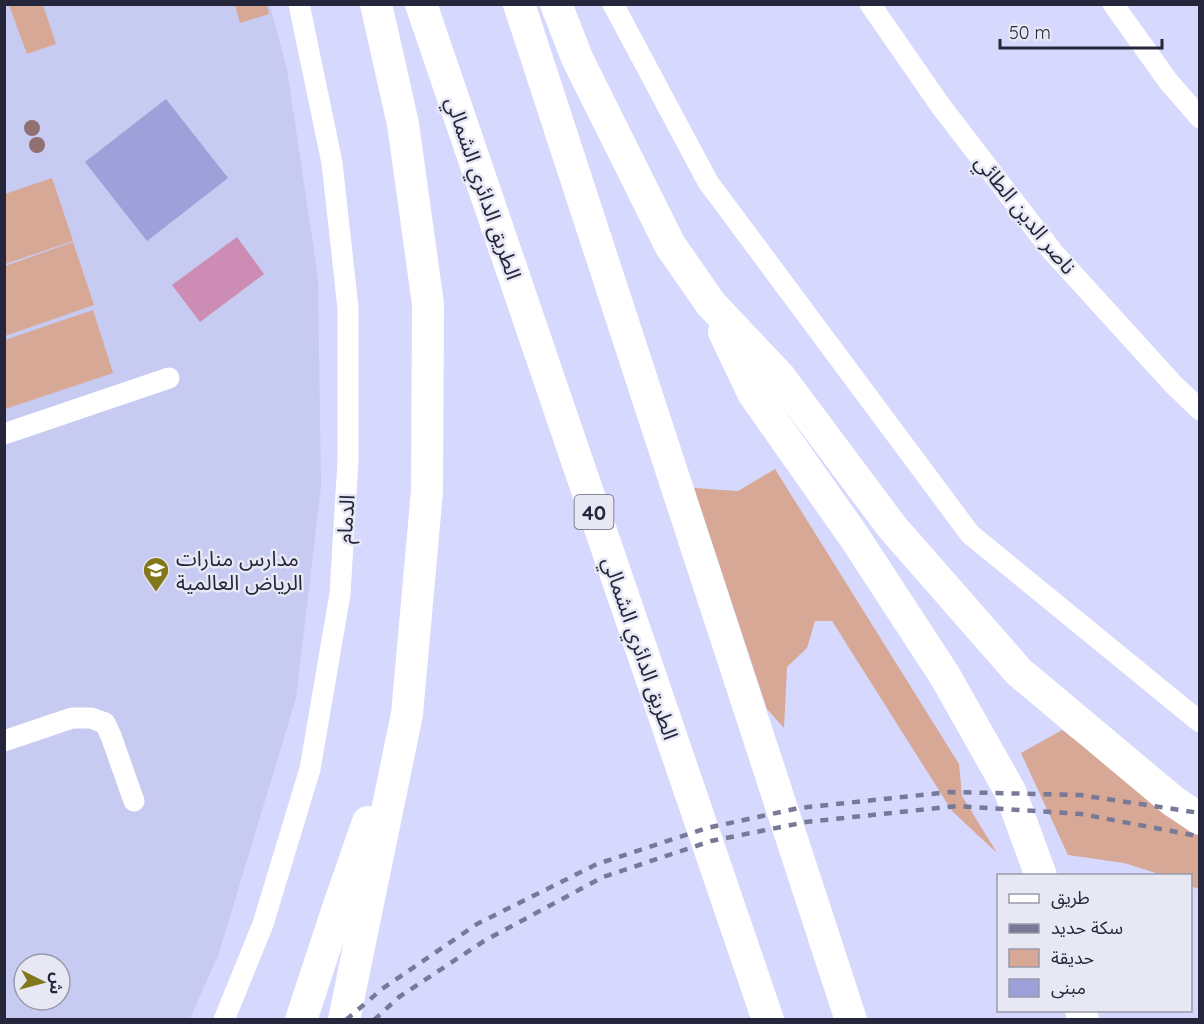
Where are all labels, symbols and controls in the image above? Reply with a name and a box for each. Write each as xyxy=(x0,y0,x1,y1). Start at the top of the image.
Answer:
scale bar xyxy=(1000,12,1162,50)
text: 50 m xyxy=(1009,21,1051,44)
street label: الطريق الدائري الشمالي xyxy=(437,93,528,284)
street label: ناصر الدين الطائي xyxy=(967,149,1082,281)
street label: الدمام xyxy=(330,494,364,545)
road number: 40 xyxy=(574,495,614,529)
place label: مدارس منارات الرياض العالمية xyxy=(176,545,303,595)
street label: الطريق الدائري الشمالي xyxy=(594,553,685,744)
school or university icon: مدارس منارات الرياض العالمية xyxy=(141,555,171,593)
legend xyxy=(997,874,1192,1012)
text: طريق xyxy=(1051,886,1090,909)
text: سكة حديد xyxy=(1051,916,1123,939)
text: حديقة xyxy=(1051,946,1094,969)
north arrow xyxy=(12,952,72,1012)
text: ش xyxy=(46,972,68,996)
text: مبنى xyxy=(1051,976,1086,999)

